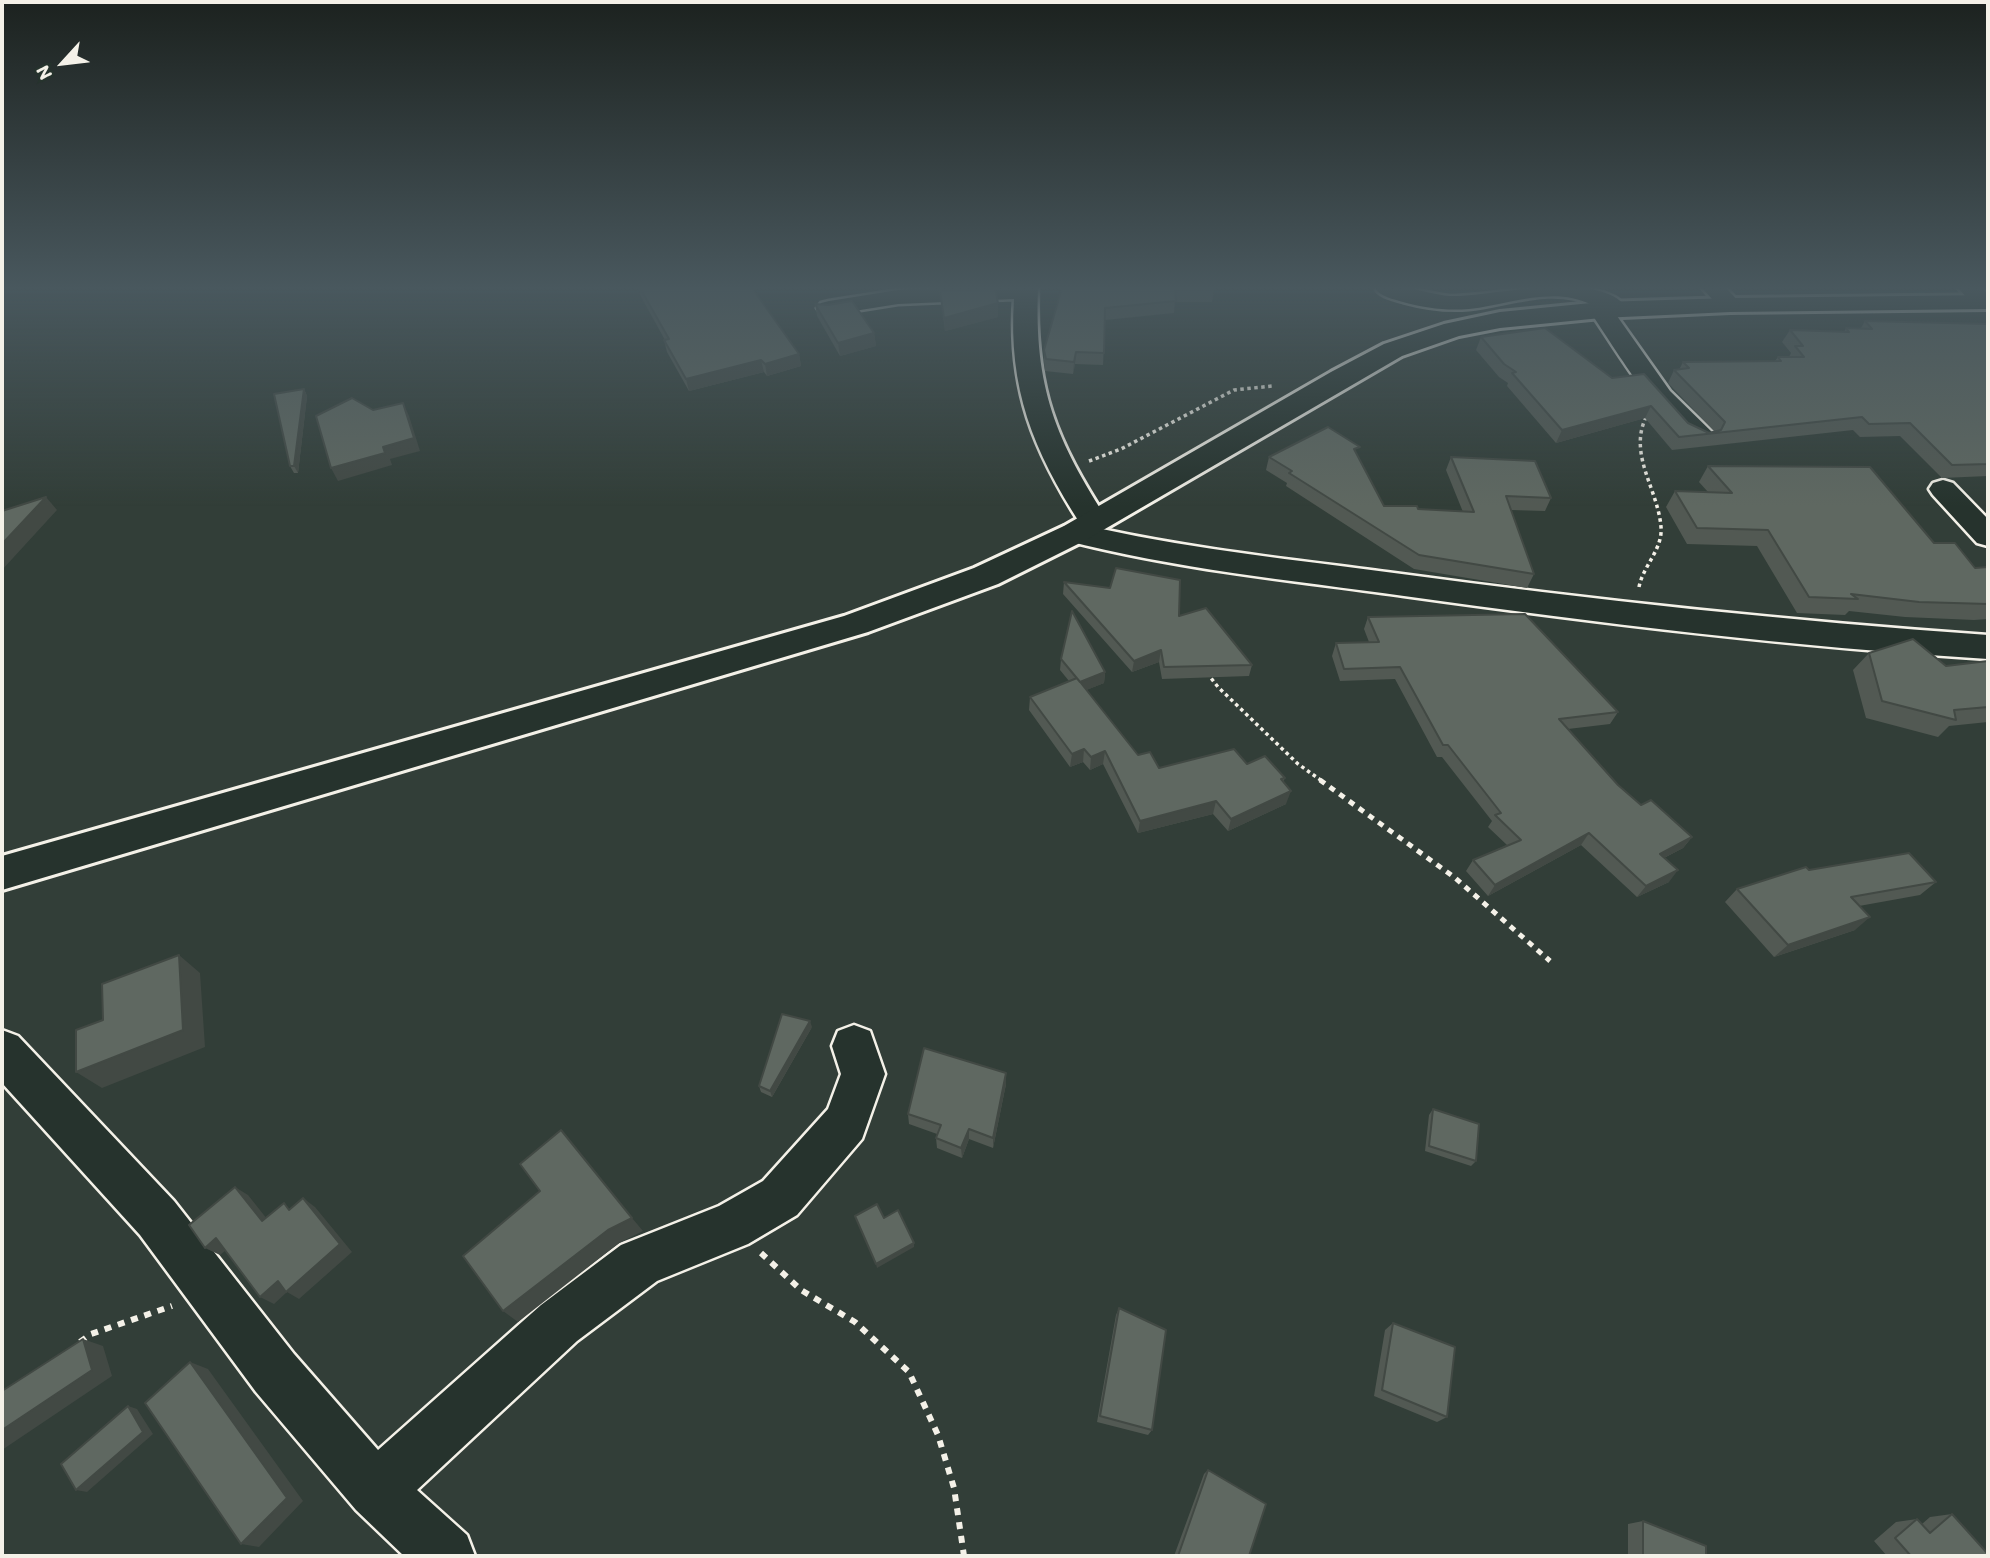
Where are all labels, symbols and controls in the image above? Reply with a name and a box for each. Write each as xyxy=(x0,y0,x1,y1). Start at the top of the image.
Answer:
north arrow xyxy=(28,28,98,98)
text: N xyxy=(31,62,57,84)

